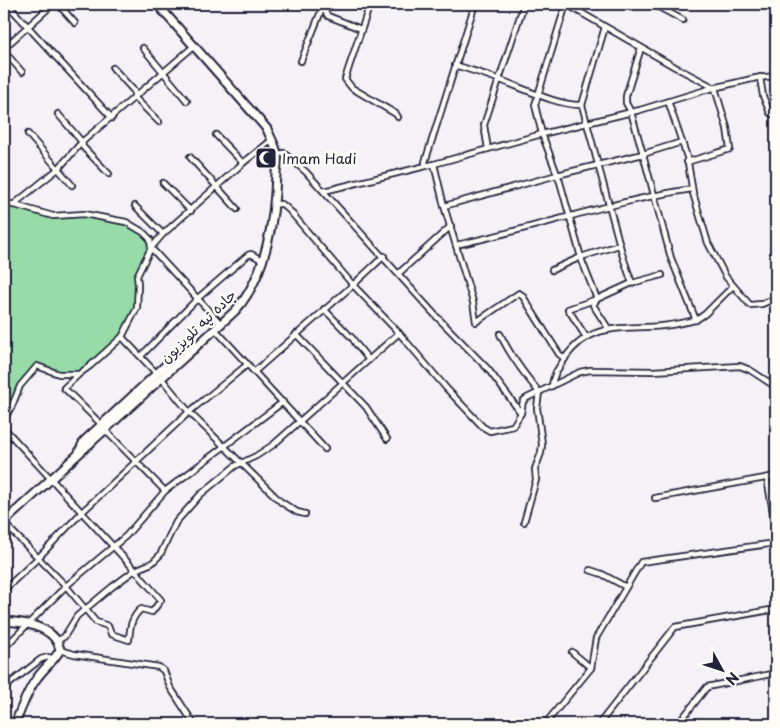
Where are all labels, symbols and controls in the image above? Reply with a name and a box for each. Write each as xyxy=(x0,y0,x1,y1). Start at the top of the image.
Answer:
mosque icon: Imam Hadi xyxy=(254,146,278,170)
place label: Imam Hadi xyxy=(282,148,356,169)
street label: جاده تپه تلویزیون xyxy=(155,284,241,368)
north arrow xyxy=(698,646,748,696)
text: N xyxy=(721,668,744,690)

